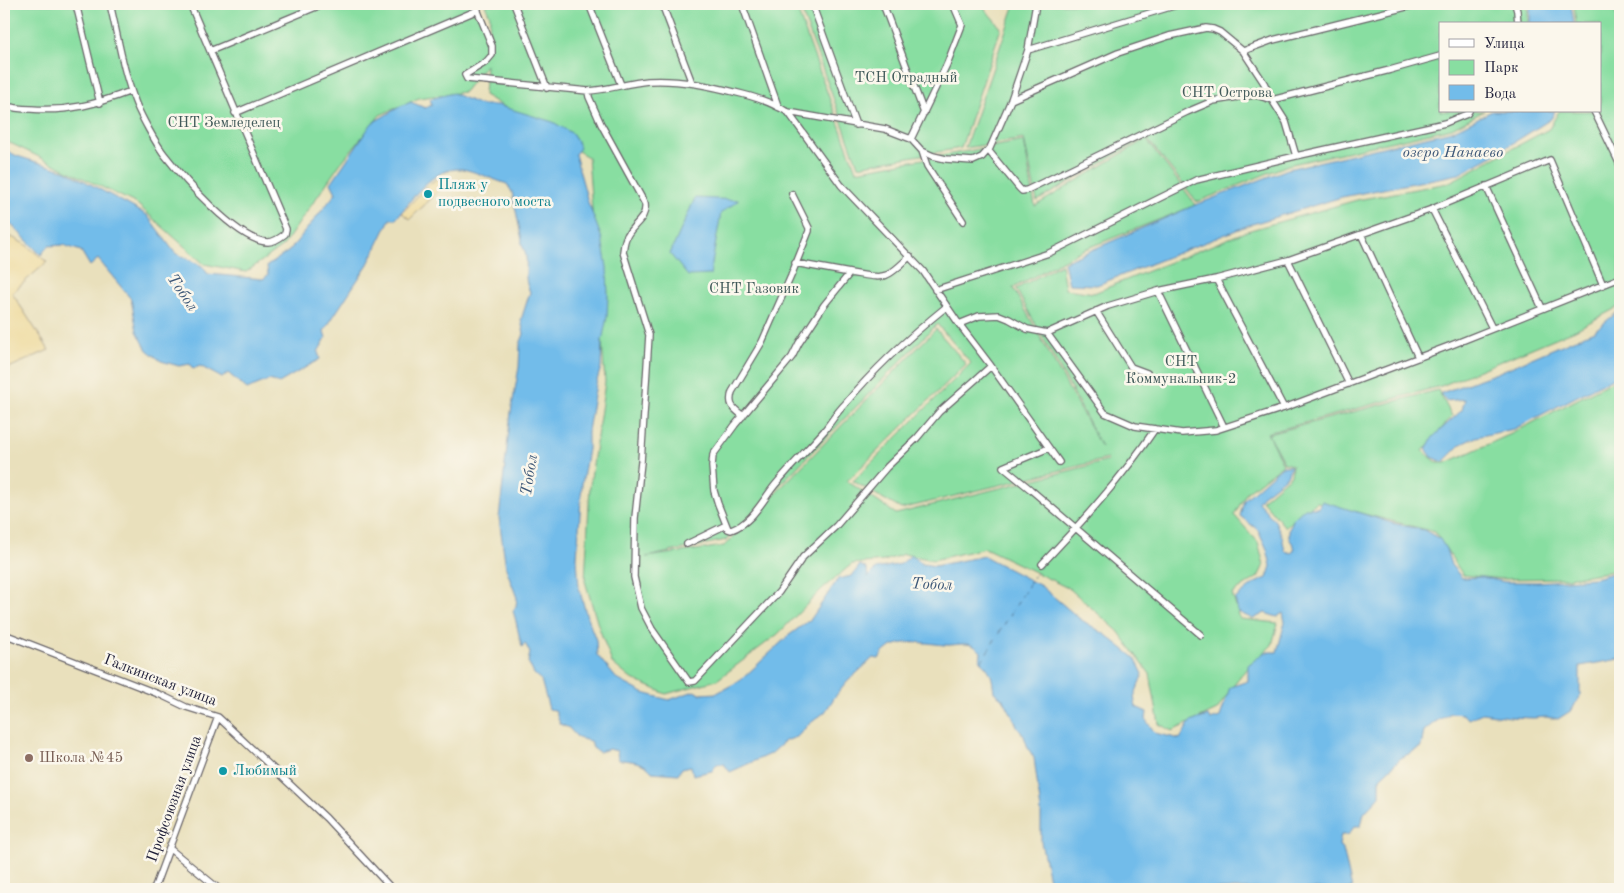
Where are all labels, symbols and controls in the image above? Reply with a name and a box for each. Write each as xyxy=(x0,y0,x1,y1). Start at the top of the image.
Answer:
legend xyxy=(1439,22,1602,112)
text: Улица xyxy=(1484,37,1525,52)
text: Парк xyxy=(1484,61,1519,76)
park label: ТСН Отрадный xyxy=(854,71,958,86)
park label: СНТ Острова xyxy=(1182,86,1273,101)
text: Вода xyxy=(1484,87,1517,102)
park label: СНТ Земледелец xyxy=(167,116,281,131)
water label: озеро Нанаево xyxy=(1403,145,1503,161)
place label: Пляж у подвесного моста xyxy=(438,178,552,210)
marker: Пляж у подвесного моста xyxy=(422,188,434,200)
water label: Тобол xyxy=(164,271,200,315)
park label: СНТ Газовик xyxy=(709,282,799,297)
park label: СНТ Коммунальник-2 xyxy=(1125,355,1237,387)
water label: Тобол xyxy=(519,453,541,497)
water label: Тобол xyxy=(911,576,953,594)
street label: Галкинская улица xyxy=(102,653,219,710)
street label: Профсоюзная улица xyxy=(145,733,205,864)
place label: Школа №45 xyxy=(39,751,123,766)
marker: Школа №45 xyxy=(23,752,35,764)
place label: Любимый xyxy=(233,764,297,779)
marker: Любимый xyxy=(217,765,229,777)

